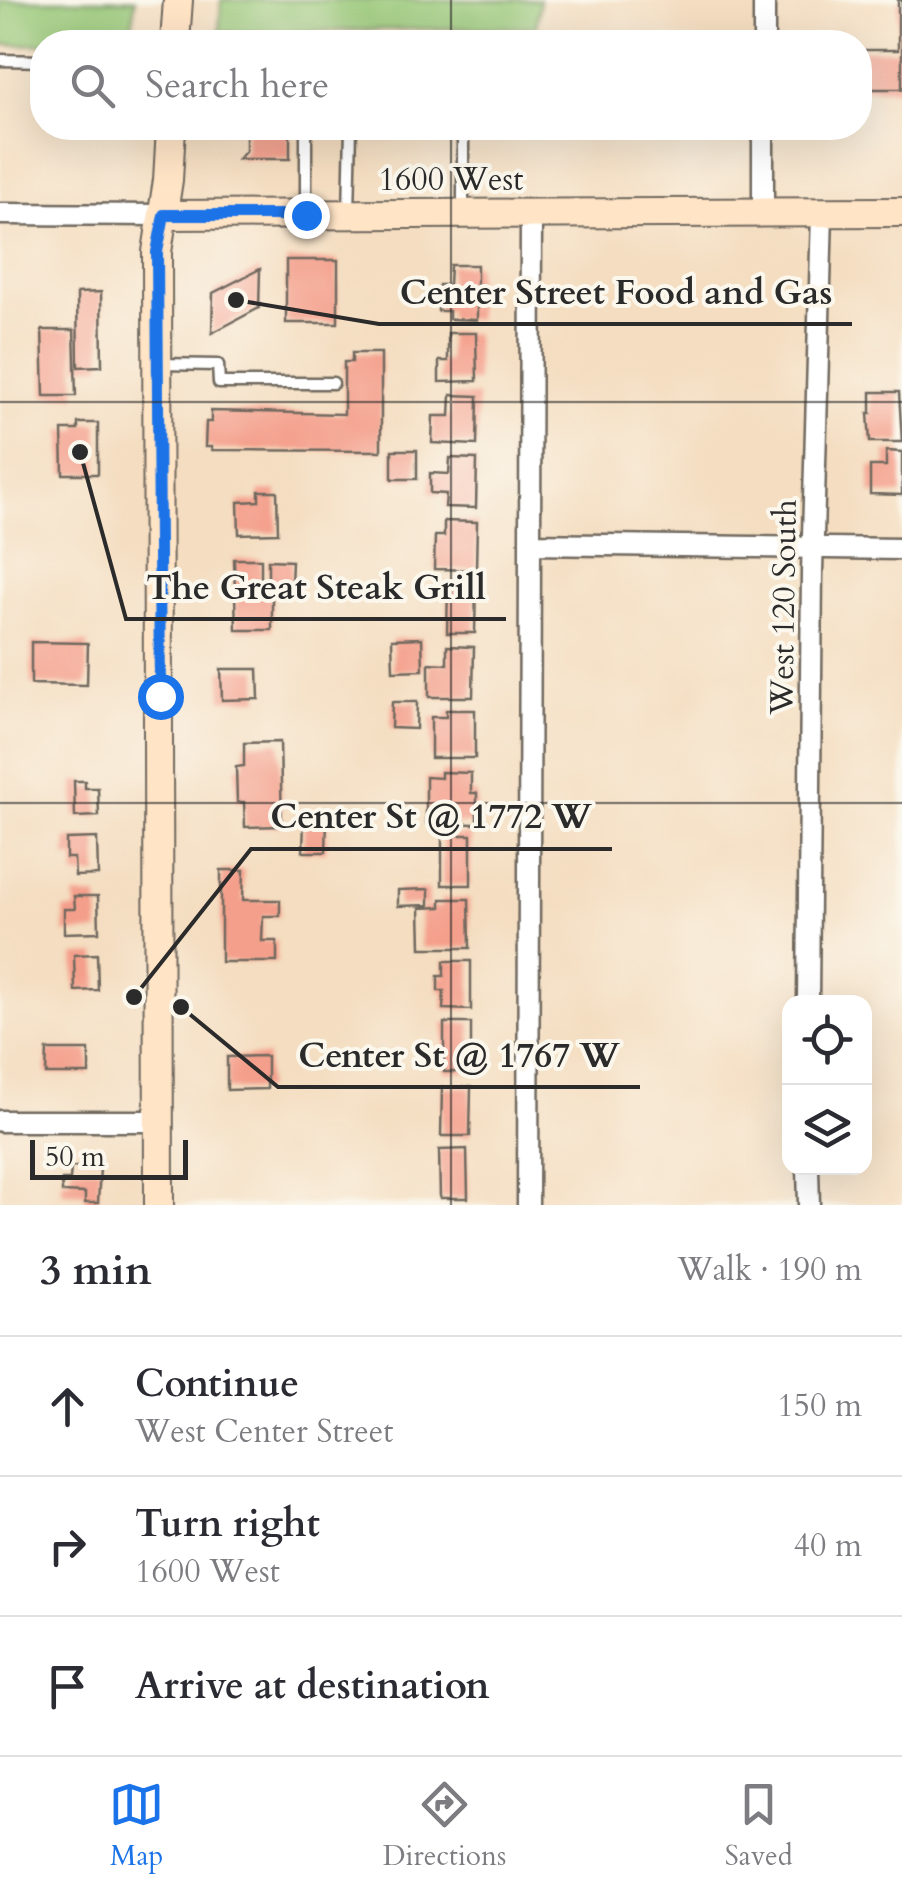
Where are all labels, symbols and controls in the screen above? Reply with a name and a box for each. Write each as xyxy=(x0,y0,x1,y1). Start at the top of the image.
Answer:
search box xyxy=(30,30,872,140)
icon: search xyxy=(65,58,120,113)
text: Search here xyxy=(145,59,329,111)
street label: 1600 West xyxy=(379,158,523,202)
route end xyxy=(284,193,330,239)
callout: Center Street Food and Gas xyxy=(379,259,852,324)
text: Center Street Food and Gas xyxy=(400,269,832,317)
street label: West 120 South xyxy=(760,498,808,716)
callout: The Great Steak Grill xyxy=(126,554,506,619)
text: The Great Steak Grill xyxy=(146,564,486,612)
route start xyxy=(138,674,184,720)
callout: Center St @ 1772 W xyxy=(251,784,612,849)
text: Center St @ 1772 W xyxy=(270,793,593,841)
map controls xyxy=(782,995,872,1175)
button: locate xyxy=(782,995,872,1085)
callout: Center St @ 1767 W xyxy=(278,1022,640,1087)
text: Center St @ 1767 W xyxy=(298,1032,621,1080)
button: layers xyxy=(782,1085,872,1175)
scale bar xyxy=(30,1135,188,1180)
text: 50 m xyxy=(45,1138,105,1176)
text: 3 min xyxy=(40,1242,152,1299)
text: Walk · 190 m xyxy=(677,1248,862,1292)
text: Continue xyxy=(135,1358,299,1410)
icon: ahead xyxy=(40,1379,95,1434)
text: 150 m xyxy=(777,1384,862,1428)
text: West Center Street xyxy=(135,1410,393,1454)
text: Turn right xyxy=(135,1498,320,1550)
icon: right xyxy=(40,1519,95,1574)
text: 40 m xyxy=(794,1524,862,1568)
text: 1600 West xyxy=(135,1550,280,1594)
icon: arrive xyxy=(40,1659,95,1714)
text: Arrive at destination xyxy=(135,1660,490,1712)
tab: Map xyxy=(109,1777,164,1875)
tab: Directions xyxy=(383,1777,506,1875)
tab: Saved xyxy=(725,1777,793,1875)

